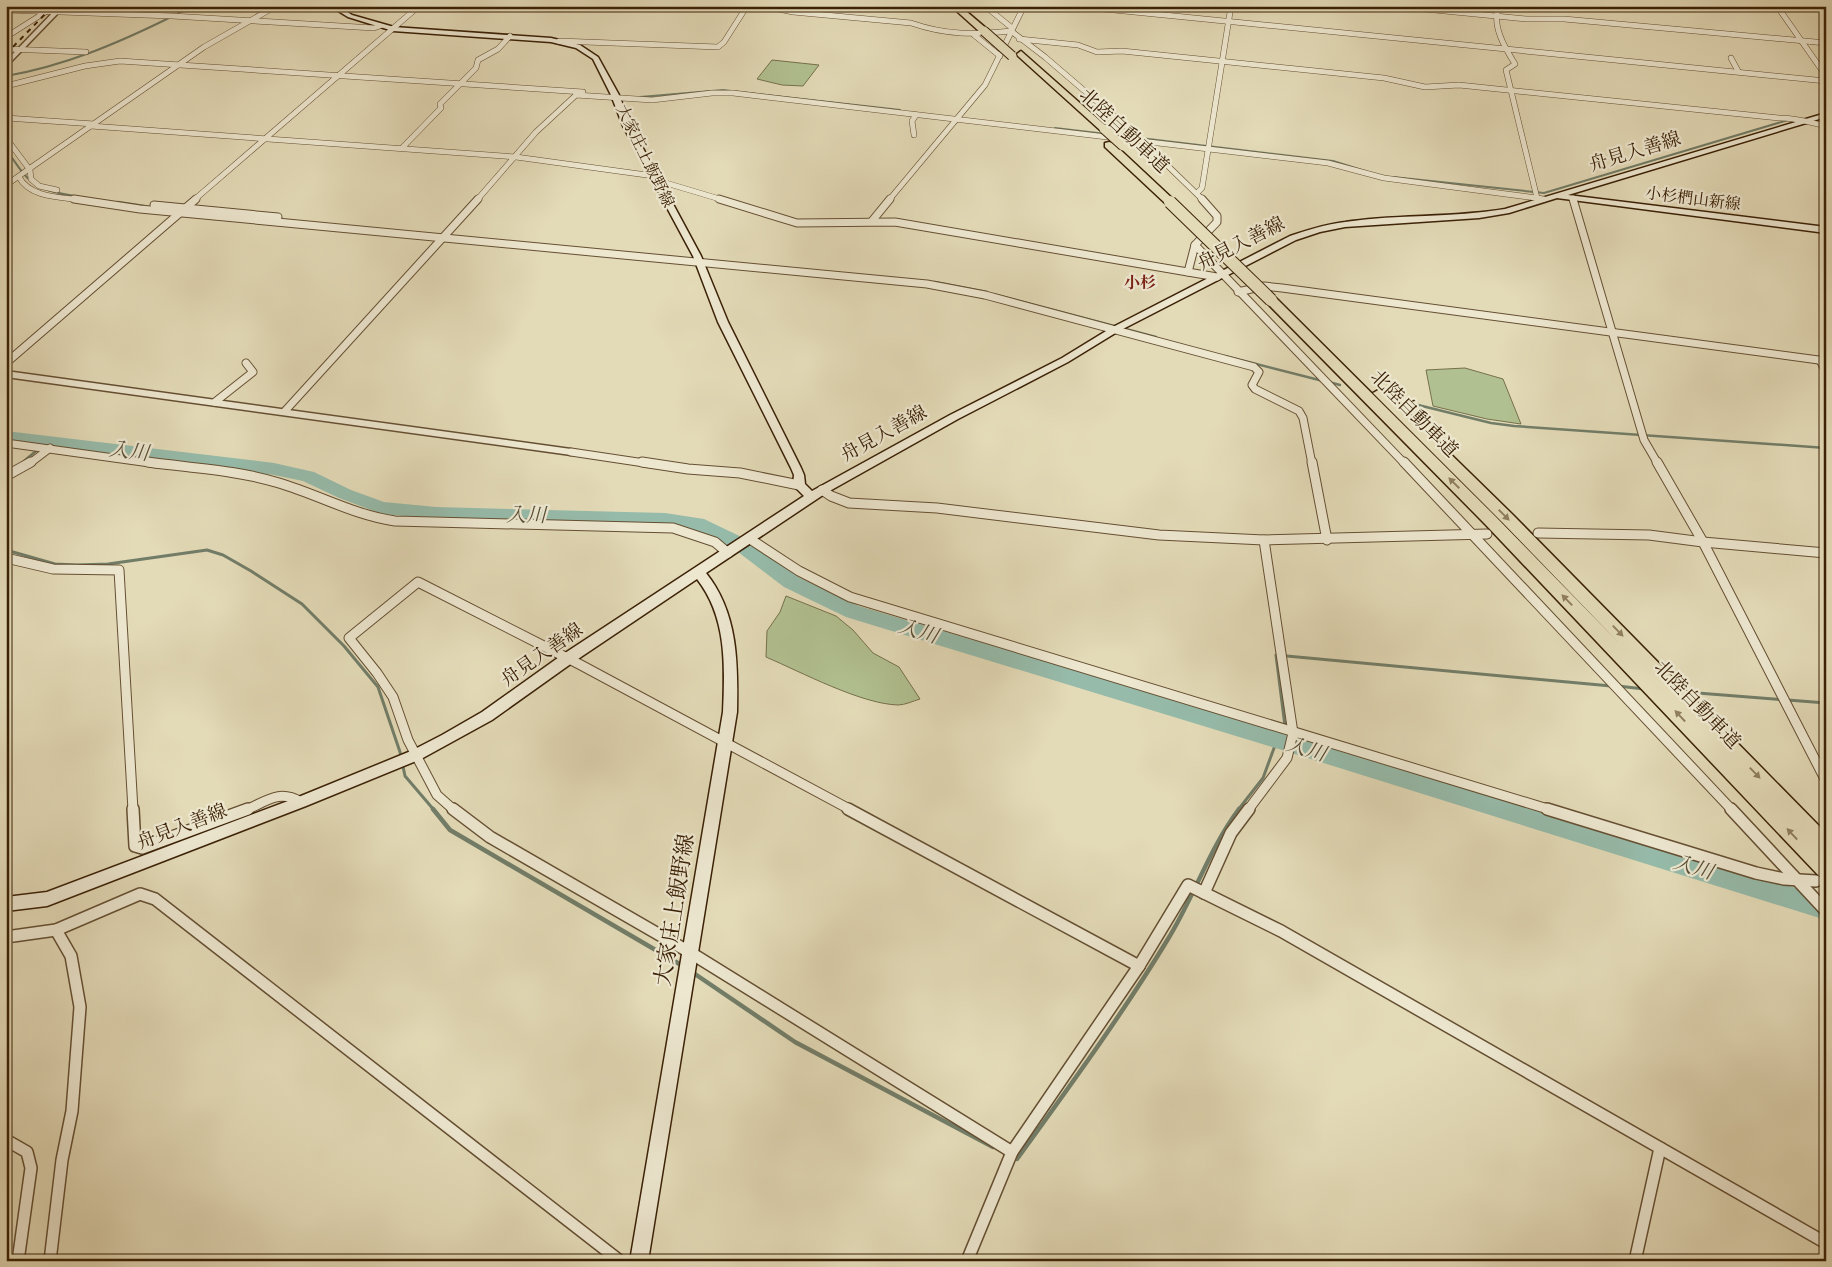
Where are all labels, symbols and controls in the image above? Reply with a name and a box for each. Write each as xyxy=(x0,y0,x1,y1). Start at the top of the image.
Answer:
street label: 北陸自動車道 xyxy=(1074,84,1174,178)
street label: 大家庄上飯野線 xyxy=(611,101,679,211)
street label: 舟見入善線 xyxy=(1586,127,1684,177)
street label: 小杉椚山新線 xyxy=(1644,183,1742,215)
street label: 舟見入善線 xyxy=(1193,212,1289,276)
district label: 小杉 xyxy=(1124,273,1156,293)
street label: 北陸自動車道 xyxy=(1366,366,1462,462)
street label: 舟見入善線 xyxy=(837,401,931,467)
water label: 入川 xyxy=(108,437,152,467)
one-way arrow xyxy=(1448,478,1460,490)
water label: 入川 xyxy=(506,503,548,529)
one-way arrow xyxy=(1498,509,1510,521)
one-way arrow xyxy=(1561,594,1573,606)
water label: 入川 xyxy=(895,614,943,650)
street label: 舟見入善線 xyxy=(496,618,588,692)
one-way arrow xyxy=(1611,625,1623,637)
street label: 北陸自動車道 xyxy=(1649,656,1745,754)
one-way arrow xyxy=(1674,711,1686,723)
water label: 入川 xyxy=(1283,732,1331,768)
one-way arrow xyxy=(1749,767,1761,779)
street label: 舟見入善線 xyxy=(134,799,230,855)
one-way arrow xyxy=(1786,829,1798,841)
street label: 大家庄上飯野線 xyxy=(650,832,700,988)
water label: 入川 xyxy=(1670,850,1718,886)

